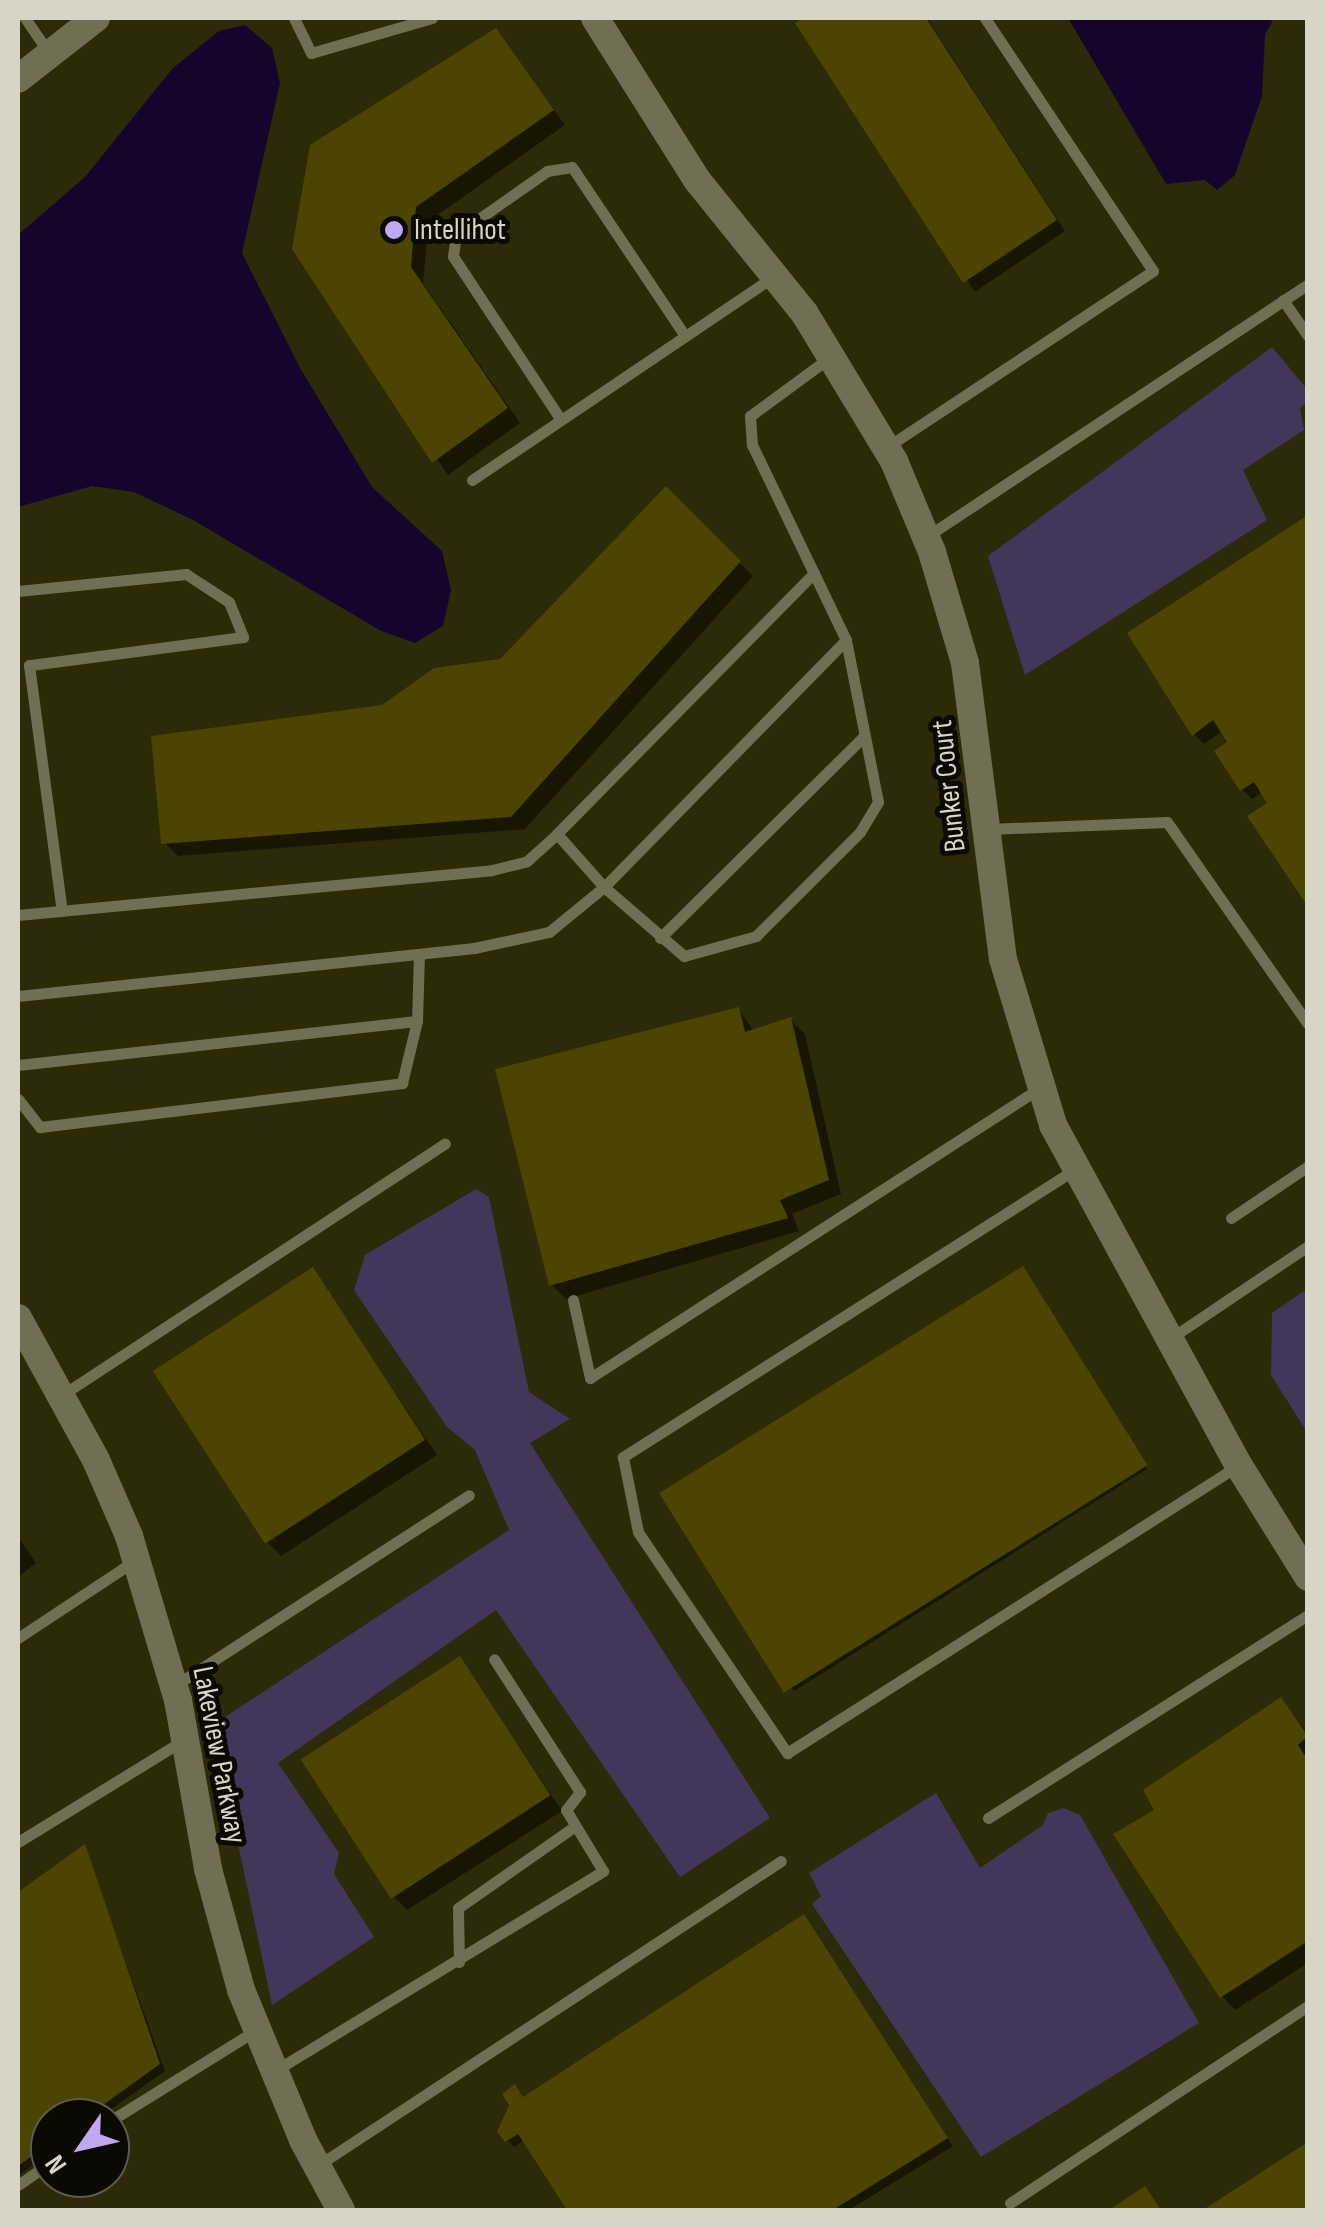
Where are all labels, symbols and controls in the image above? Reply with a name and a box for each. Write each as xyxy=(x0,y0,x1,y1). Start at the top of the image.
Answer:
place label: Intellihot xyxy=(414,212,506,248)
marker: Intellihot xyxy=(383,219,405,241)
street label: Bunker Court xyxy=(924,718,974,854)
street label: Lakeview Parkway xyxy=(184,1663,254,1847)
north arrow xyxy=(30,2098,130,2198)
text: N xyxy=(39,2149,74,2179)

